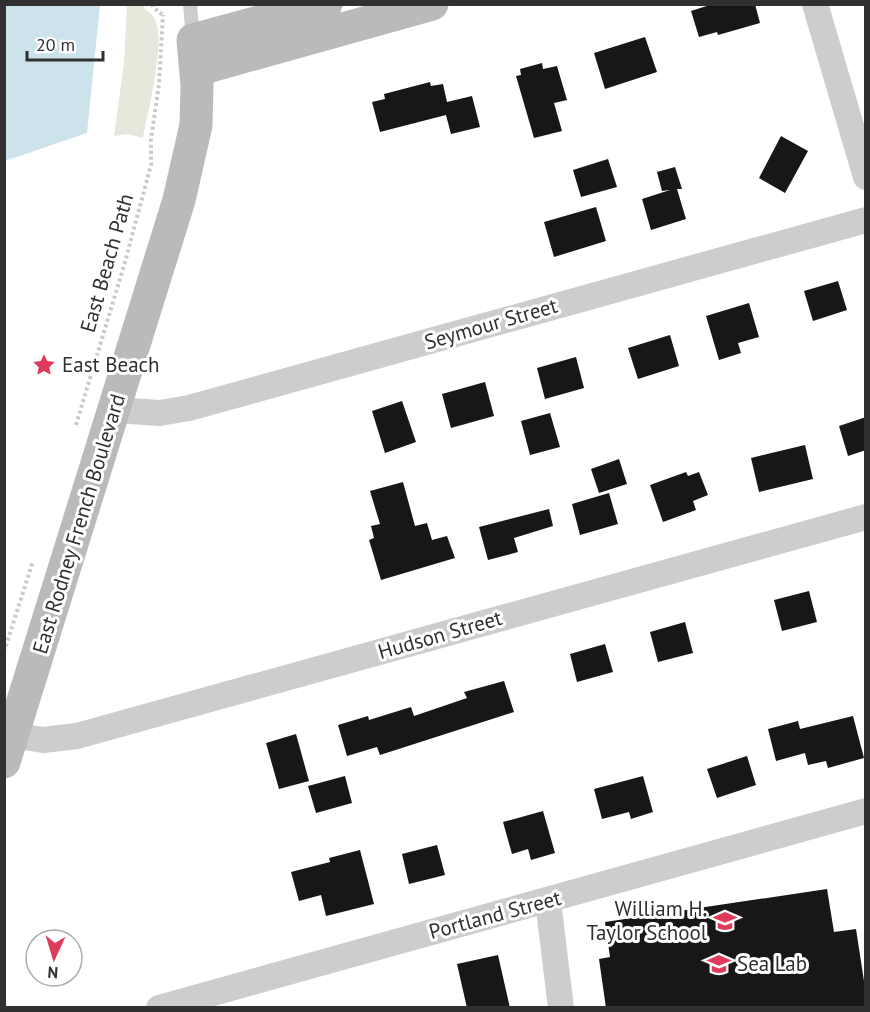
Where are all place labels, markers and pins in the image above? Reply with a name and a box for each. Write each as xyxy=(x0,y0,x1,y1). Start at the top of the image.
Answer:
place label: East Beach xyxy=(62,351,160,378)
place icon: East Beach xyxy=(31,352,57,378)
place label: William H. Taylor School xyxy=(586,895,707,946)
school or university icon: William H. Taylor School xyxy=(712,908,738,934)
place label: Sea Lab xyxy=(737,950,807,977)
school or university icon: Sea Lab xyxy=(706,951,732,977)

